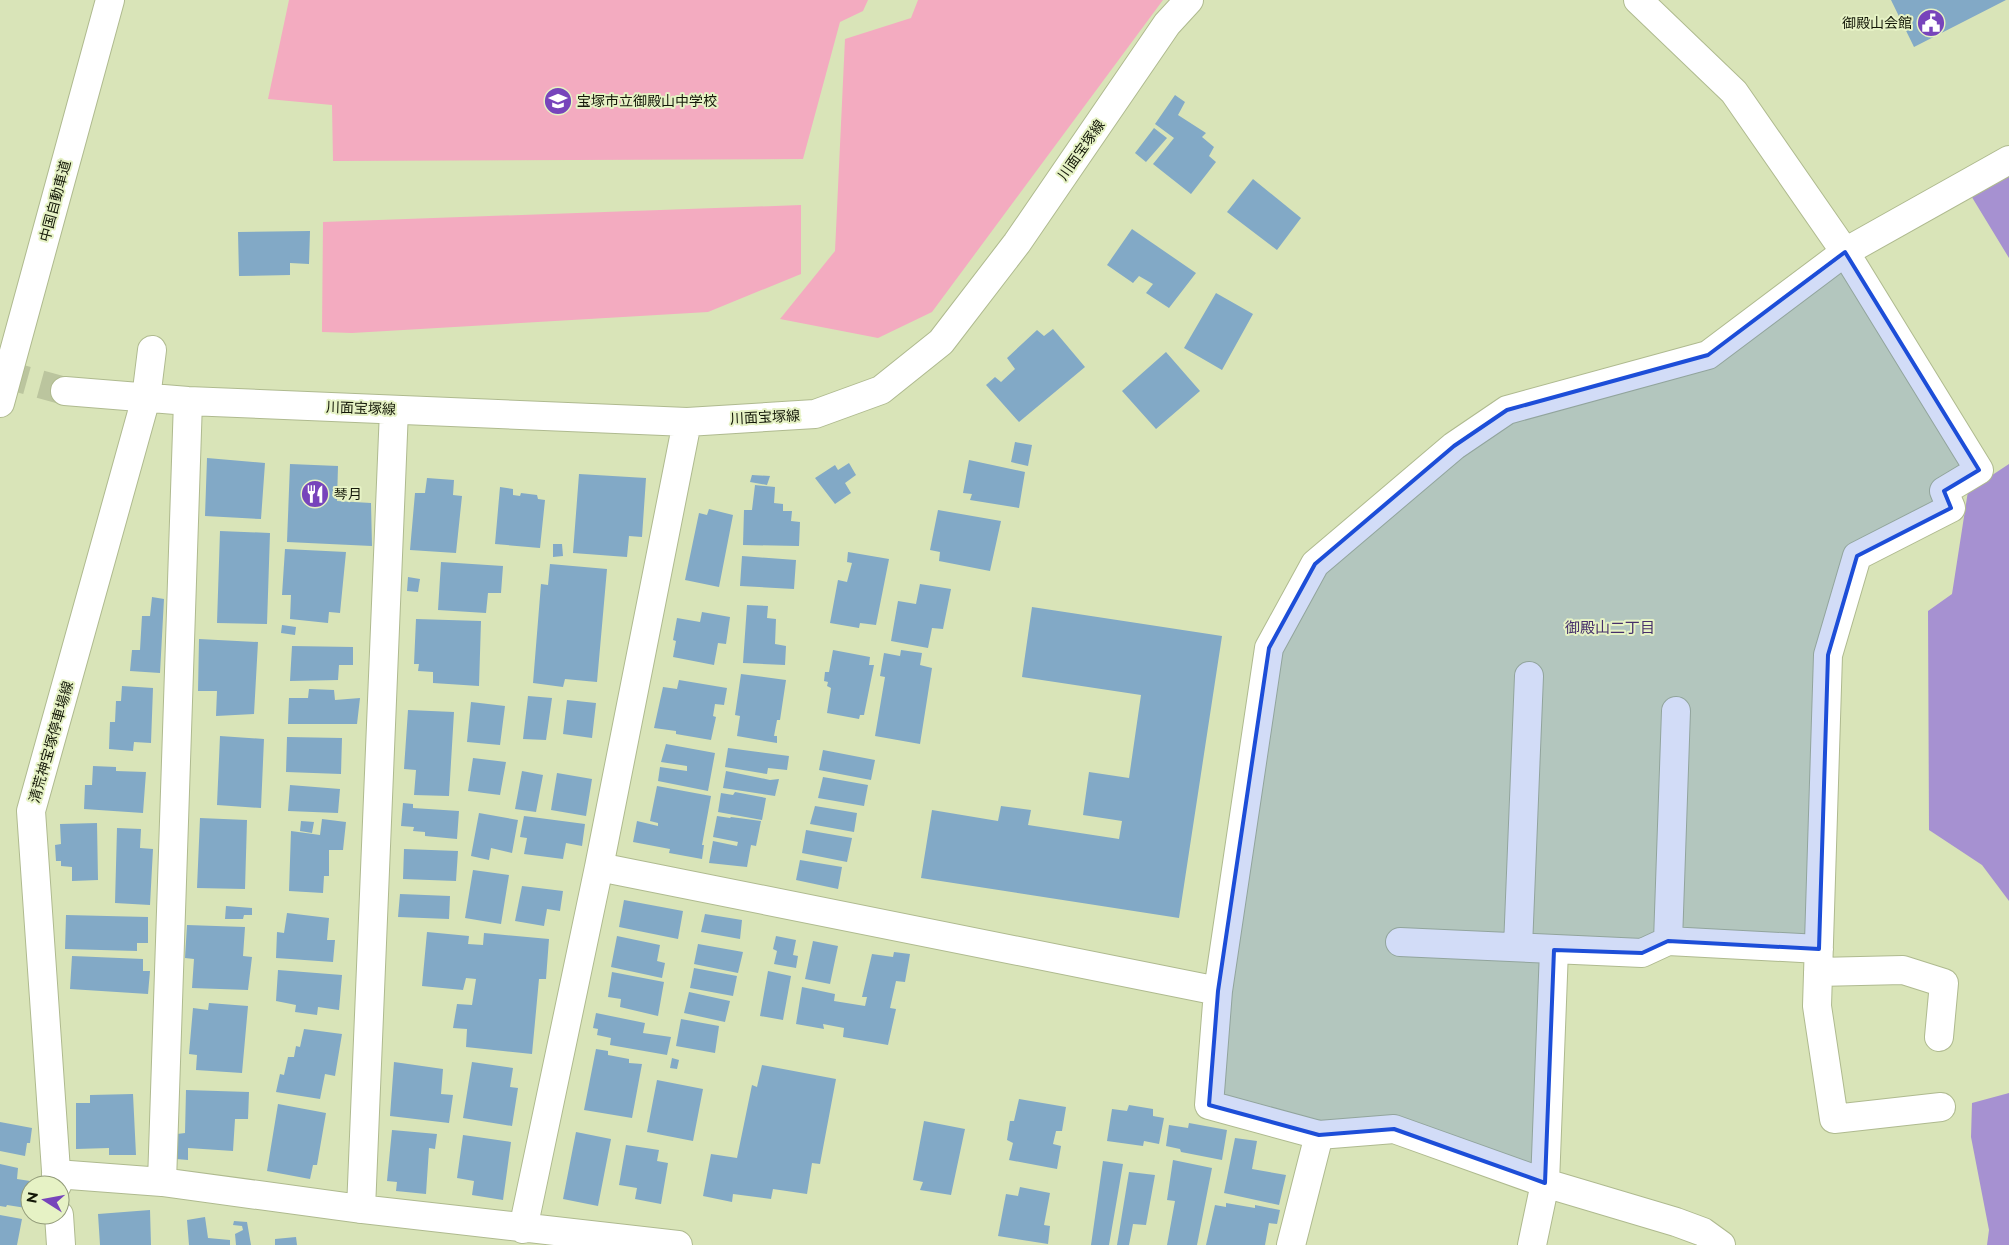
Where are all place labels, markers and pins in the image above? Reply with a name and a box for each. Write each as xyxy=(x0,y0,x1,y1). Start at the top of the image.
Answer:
public building icon: 御殿山会館 xyxy=(1916,8,1946,38)
place label: 御殿山会館 xyxy=(1842,14,1912,32)
school or university icon: 宝塚市立御殿山中学校 xyxy=(543,86,573,116)
place label: 宝塚市立御殿山中学校 xyxy=(577,92,717,110)
restaurant icon: 琴月 xyxy=(300,479,330,509)
place label: 琴月 xyxy=(334,485,362,503)

